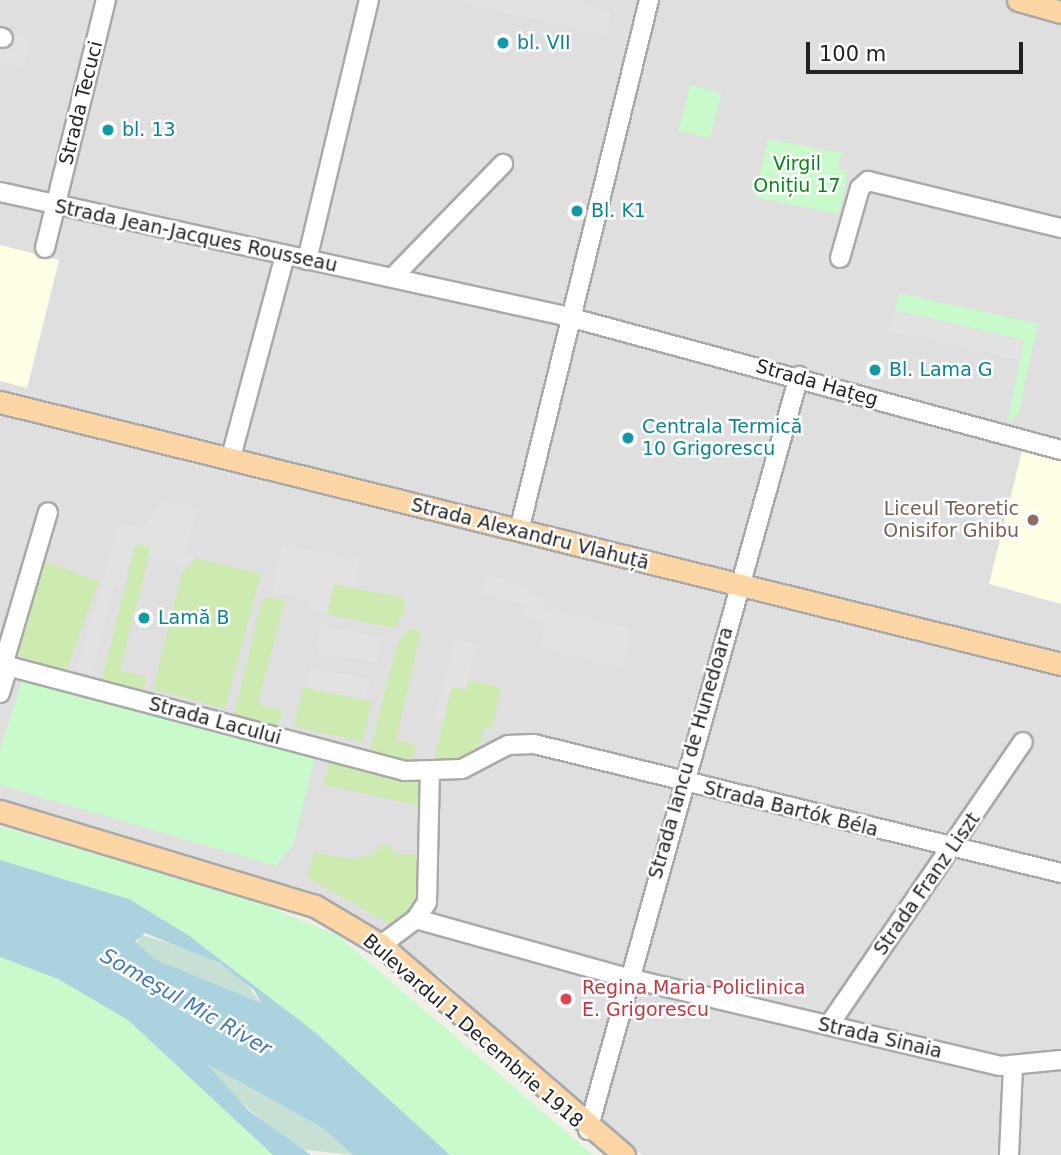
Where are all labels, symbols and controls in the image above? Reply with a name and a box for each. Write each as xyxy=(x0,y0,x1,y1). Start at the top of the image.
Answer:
scale bar xyxy=(809,28,1026,72)
place label: bl. VII xyxy=(517,32,571,54)
marker: bl. VII xyxy=(495,35,511,51)
street label: Strada Tecuci xyxy=(55,39,107,167)
text: 100 m xyxy=(819,42,886,66)
place label: bl. 13 xyxy=(122,119,176,141)
marker: bl. 13 xyxy=(100,122,116,138)
park label: Virgil Onițiu 17 xyxy=(753,153,841,197)
street label: Strada Jean-Jacques Rousseau xyxy=(53,195,339,277)
place label: Bl. K1 xyxy=(591,200,646,222)
marker: Bl. K1 xyxy=(569,203,585,219)
street label: Strada Hațeg xyxy=(753,355,881,411)
place label: Bl. Lama G xyxy=(889,359,993,381)
marker: Bl. Lama G xyxy=(867,362,883,378)
place label: Centrala Termică 10 Grigorescu xyxy=(642,416,802,460)
marker: Centrala Termică 10 Grigorescu xyxy=(620,430,636,446)
street label: Strada Alexandru Vlahuță xyxy=(409,493,651,575)
place label: Liceul Teoretic Onisifor Ghibu xyxy=(883,498,1019,542)
marker: Liceul Teoretic Onisifor Ghibu xyxy=(1025,512,1041,528)
place label: Lamă B xyxy=(158,607,229,629)
marker: Lamă B xyxy=(136,610,152,626)
street label: Strada Iancu de Hunedoara xyxy=(644,624,738,882)
street label: Strada Lacului xyxy=(146,692,284,750)
street label: Strada Bartók Béla xyxy=(701,776,881,842)
street label: Strada Franz Liszt xyxy=(869,808,985,960)
street label: Bulevardul 1 Decembrie 1918 xyxy=(358,929,588,1133)
water label: Someşul Mic River xyxy=(96,943,276,1061)
place label: Regina Maria Policlinica E. Grigorescu xyxy=(582,977,805,1021)
marker: Regina Maria Policlinica E. Grigorescu xyxy=(556,989,576,1009)
street label: Strada Sinaia xyxy=(816,1013,944,1063)

